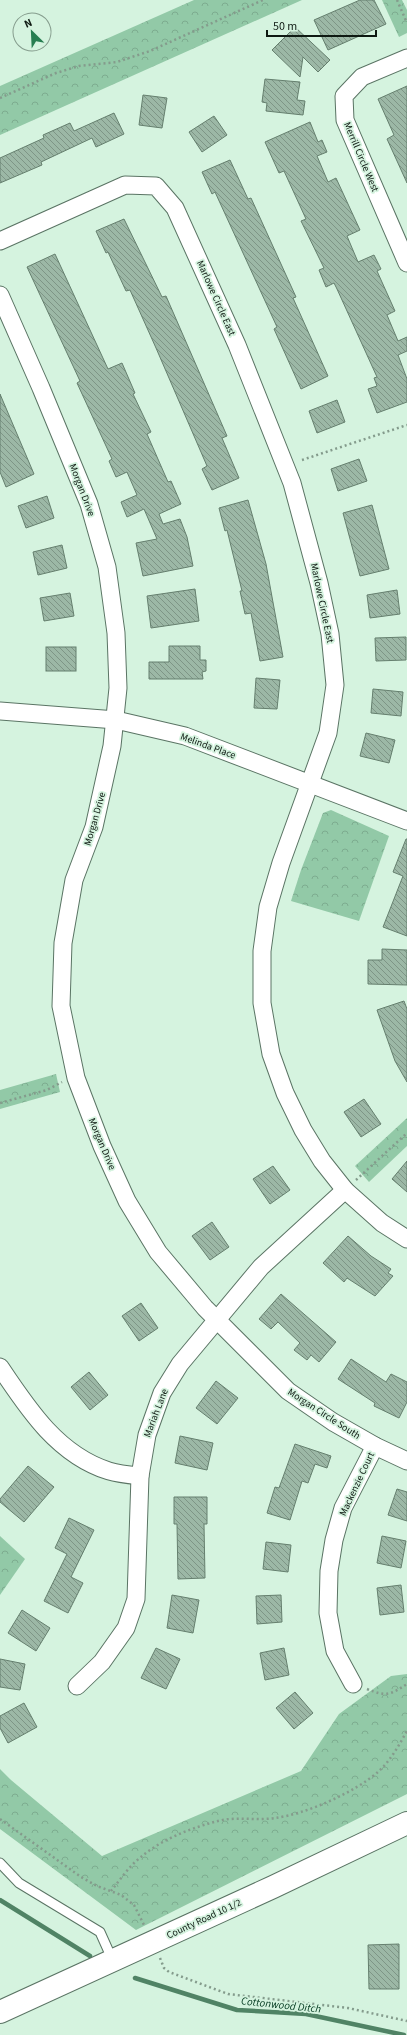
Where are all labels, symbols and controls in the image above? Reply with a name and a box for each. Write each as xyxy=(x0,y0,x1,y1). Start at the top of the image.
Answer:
north arrow xyxy=(12,12,52,52)
scale bar xyxy=(267,12,376,38)
text: N xyxy=(22,15,35,32)
text: 50 m xyxy=(273,18,297,35)
street label: Merrill Circle West xyxy=(340,120,382,195)
street label: Marlowe Circle East xyxy=(193,258,239,338)
street label: Morgan Drive xyxy=(66,462,98,518)
street label: Marlowe Circle East xyxy=(307,562,337,645)
street label: Melinda Place xyxy=(178,730,238,762)
street label: Morgan Drive xyxy=(81,791,109,847)
street label: Morgan Drive xyxy=(85,1116,119,1172)
street label: Morgan Circle South xyxy=(285,1385,363,1443)
street label: Mariah Lane xyxy=(140,1387,172,1439)
street label: Mackenzie Court xyxy=(336,1449,378,1518)
street label: County Road 10 1/2 xyxy=(164,1896,244,1942)
water label: Cottonwood Ditch xyxy=(240,1993,322,2017)

